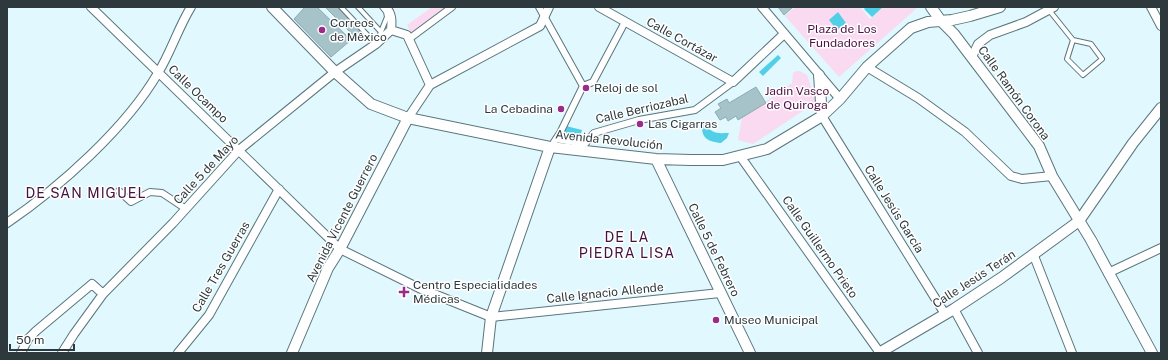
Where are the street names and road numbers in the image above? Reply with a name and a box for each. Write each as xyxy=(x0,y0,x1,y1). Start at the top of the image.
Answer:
street label: Calle Cortázar xyxy=(644,15,720,65)
street label: Calle Ramón Corona xyxy=(975,43,1053,143)
street label: Calle Ocampo xyxy=(165,62,231,126)
street label: Calle Berriozabal xyxy=(594,91,690,127)
street label: Avenida Revolución xyxy=(555,127,663,153)
street label: Calle 5 de Mayo xyxy=(171,133,241,207)
street label: Avenida Vicente Guerrero xyxy=(304,151,381,284)
street label: Calle Jesús García xyxy=(861,163,927,255)
street label: Calle Guillermo Prieto xyxy=(779,193,861,301)
street label: Calle 5 de Febrero xyxy=(685,201,743,299)
street label: Calle Tres Guerras xyxy=(189,219,253,315)
street label: Calle Jesús Terán xyxy=(930,247,1018,311)
street label: Calle Ignacio Allende xyxy=(546,280,664,306)

